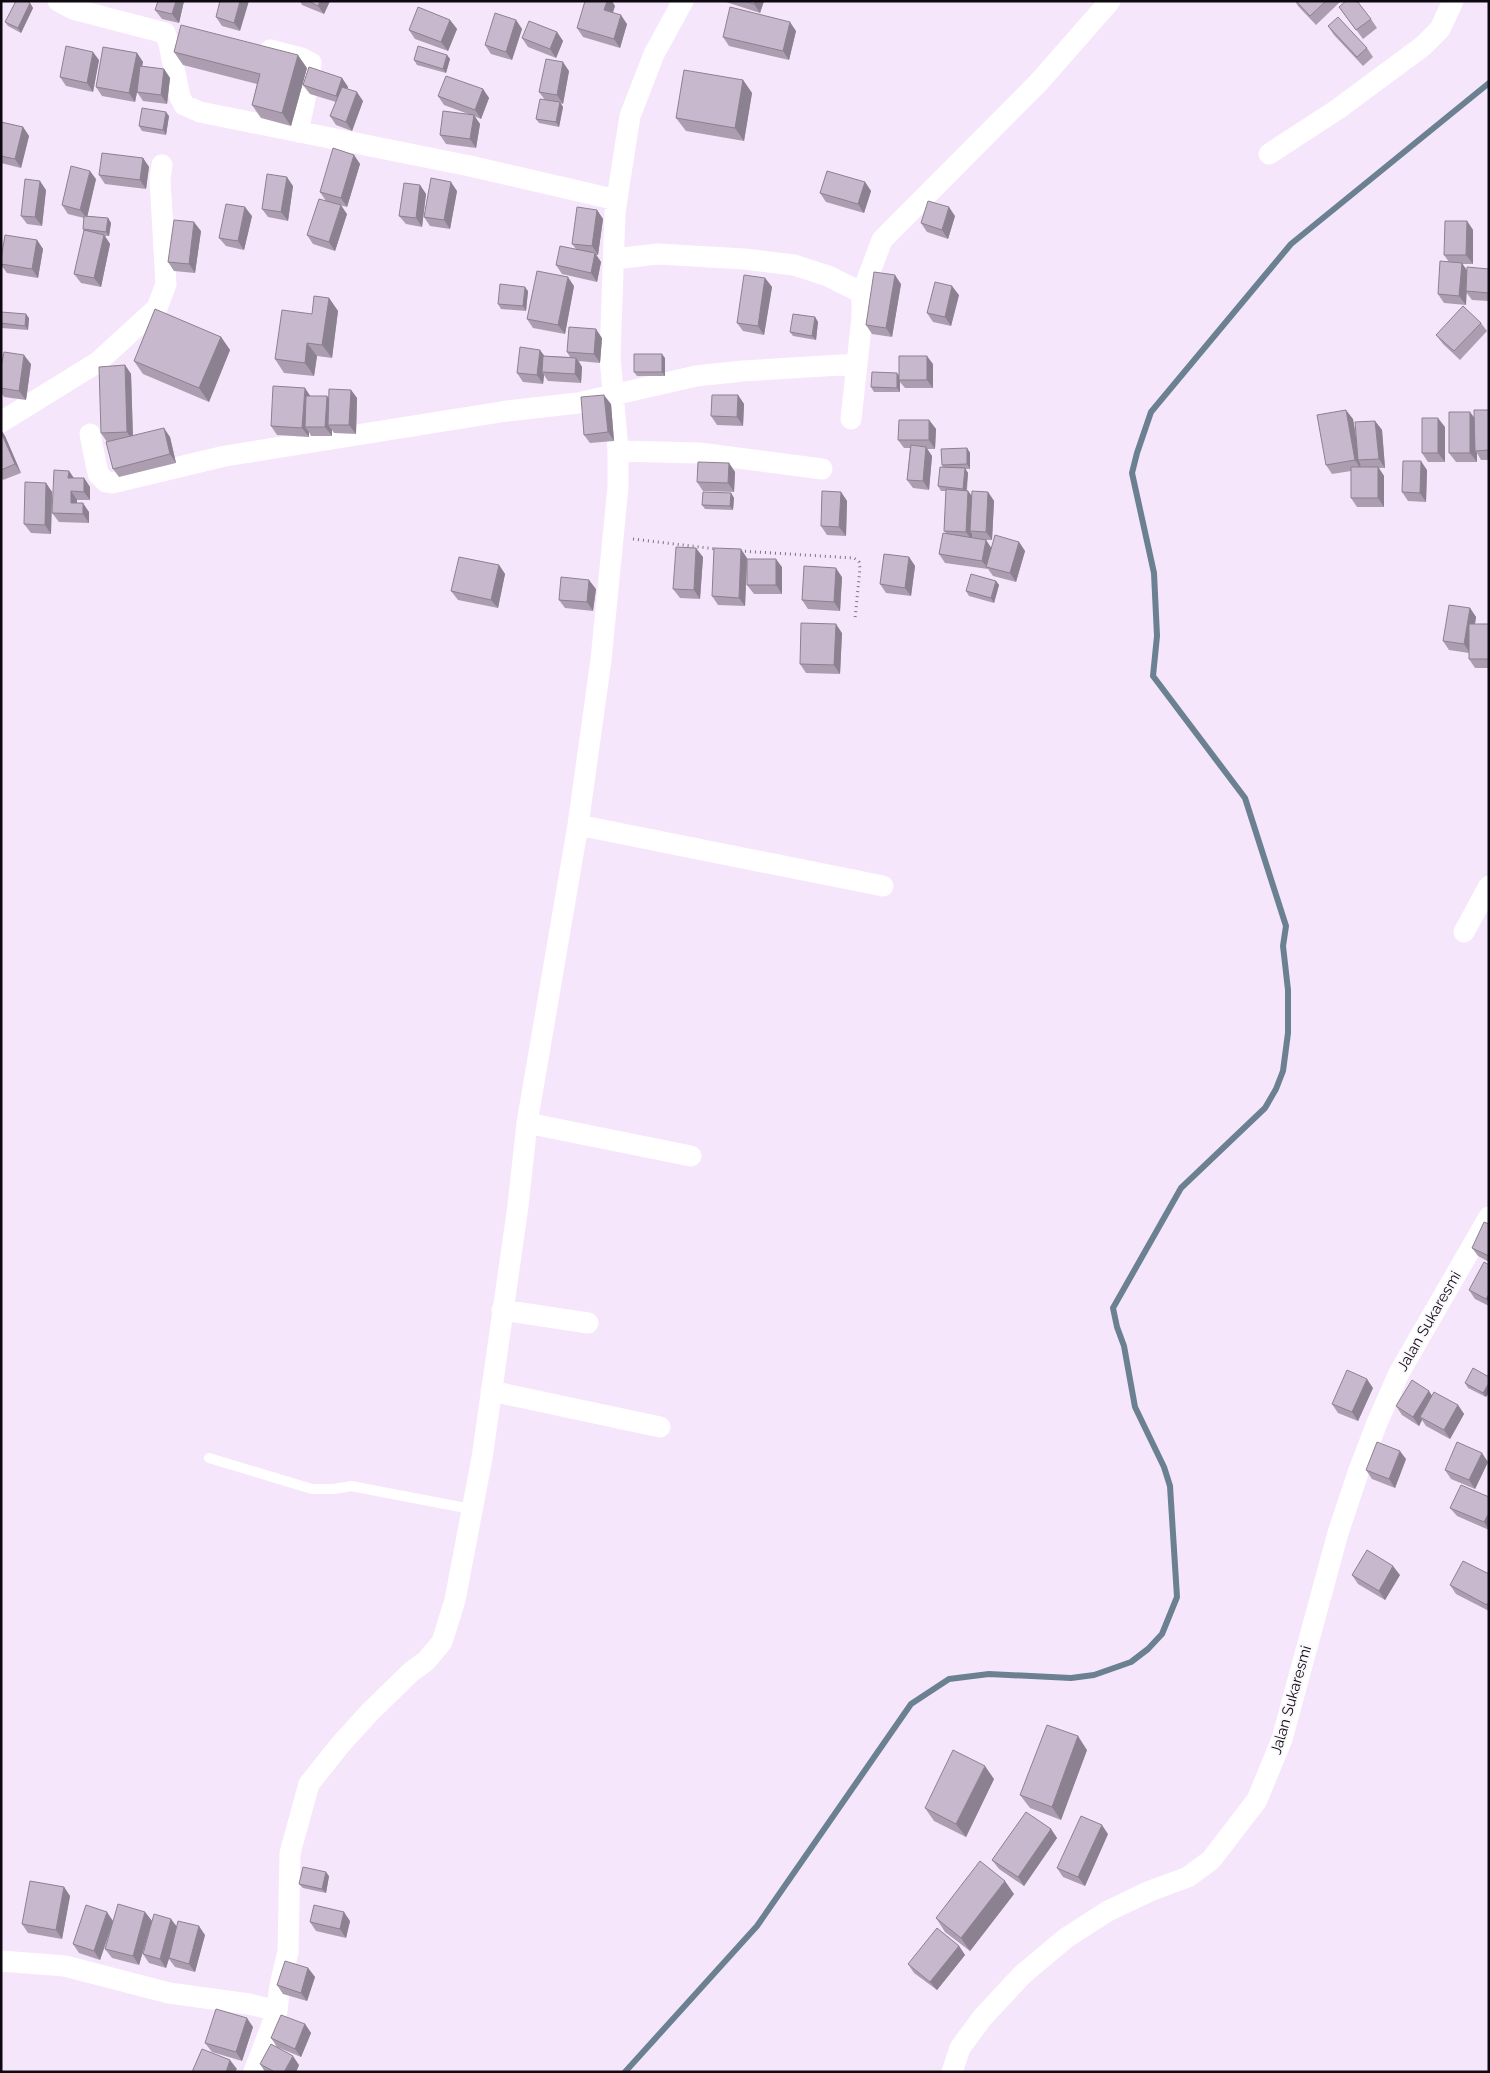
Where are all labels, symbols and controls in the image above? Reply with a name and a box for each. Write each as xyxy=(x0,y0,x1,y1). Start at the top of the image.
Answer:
street label: Jalan Sukaresmi xyxy=(1393,1268,1465,1374)
street label: Jalan Sukaresmi xyxy=(1267,1644,1315,1756)

